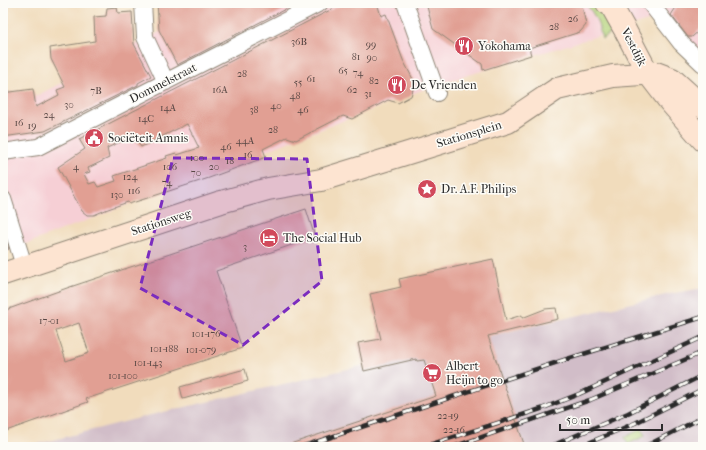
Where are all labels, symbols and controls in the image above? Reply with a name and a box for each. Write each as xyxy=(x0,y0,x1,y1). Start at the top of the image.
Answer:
house number: 26 xyxy=(568,13,579,25)
house number: 28 xyxy=(549,21,559,33)
street label: Vestdijk xyxy=(618,25,650,69)
restaurant icon: Yokohama xyxy=(453,35,475,57)
house number: 36B xyxy=(291,36,307,48)
house number: 99 xyxy=(366,39,376,51)
place label: Yokohama xyxy=(477,39,531,53)
house number: 81 xyxy=(352,51,360,63)
house number: 90 xyxy=(367,52,377,64)
street label: Dommelstraat xyxy=(127,60,200,106)
house number: 65 xyxy=(338,65,348,77)
house number: 74 xyxy=(353,67,364,79)
house number: 28 xyxy=(237,68,247,80)
house number: 61 xyxy=(307,73,315,85)
restaurant icon: De Vrienden xyxy=(386,74,408,96)
house number: 82 xyxy=(369,75,379,87)
house number: 55 xyxy=(294,77,302,89)
place label: De Vrienden xyxy=(411,78,477,92)
house number: 16A xyxy=(212,84,228,96)
house number: 62 xyxy=(347,84,357,96)
house number: 7B xyxy=(90,85,102,97)
house number: 31 xyxy=(364,88,372,100)
house number: 48 xyxy=(290,90,300,102)
house number: 30 xyxy=(64,99,74,111)
house number: 40 xyxy=(270,100,282,112)
house number: 14A xyxy=(160,102,176,114)
house number: 38 xyxy=(249,104,259,116)
house number: 46 xyxy=(297,104,309,116)
house number: 24 xyxy=(43,109,56,121)
house number: 14C xyxy=(138,113,154,125)
house number: 16 xyxy=(15,117,24,129)
street label: Stationsplein xyxy=(435,117,503,151)
house number: 19 xyxy=(28,120,36,132)
house number: 28 xyxy=(268,124,278,136)
public building icon: Sociëteit Amnis xyxy=(83,127,105,149)
place label: Sociëteit Amnis xyxy=(108,131,189,145)
house number: 44A xyxy=(236,135,255,147)
house number: 46 xyxy=(220,141,232,153)
house number: 16 xyxy=(244,149,253,161)
house number: 100 xyxy=(190,152,204,164)
house number: 18 xyxy=(226,155,234,167)
house number: 4 xyxy=(73,161,80,173)
house number: 106 xyxy=(163,161,178,173)
house number: 20 xyxy=(209,161,219,173)
house number: 70 xyxy=(191,167,201,179)
house number: 124 xyxy=(123,171,138,183)
house number: 74 xyxy=(162,177,173,189)
place icon: Dr. A.F. Philips xyxy=(416,178,438,200)
place label: Dr. A.F. Philips xyxy=(441,182,517,196)
house number: 116 xyxy=(128,185,141,197)
house number: 130 xyxy=(110,189,124,201)
street label: Stationsweg xyxy=(129,206,193,238)
hotel icon: The Social Hub xyxy=(258,227,280,249)
place label: The Social Hub xyxy=(283,231,361,245)
house number: 3 xyxy=(243,241,247,253)
house number: 17-01 xyxy=(39,315,59,327)
house number: 101-176 xyxy=(192,328,221,340)
house number: 101-188 xyxy=(150,343,178,355)
house number: 101-079 xyxy=(186,344,216,356)
house number: 101-143 xyxy=(134,357,162,369)
place label: Albert Heijn to go xyxy=(445,359,503,387)
supermarket icon: Albert Heijn to go xyxy=(421,362,443,384)
house number: 101-100 xyxy=(108,370,138,382)
scale bar xyxy=(560,406,662,432)
house number: 22-19 xyxy=(437,410,459,422)
text: 50 m xyxy=(566,413,590,427)
house number: 22-16 xyxy=(443,424,465,436)

